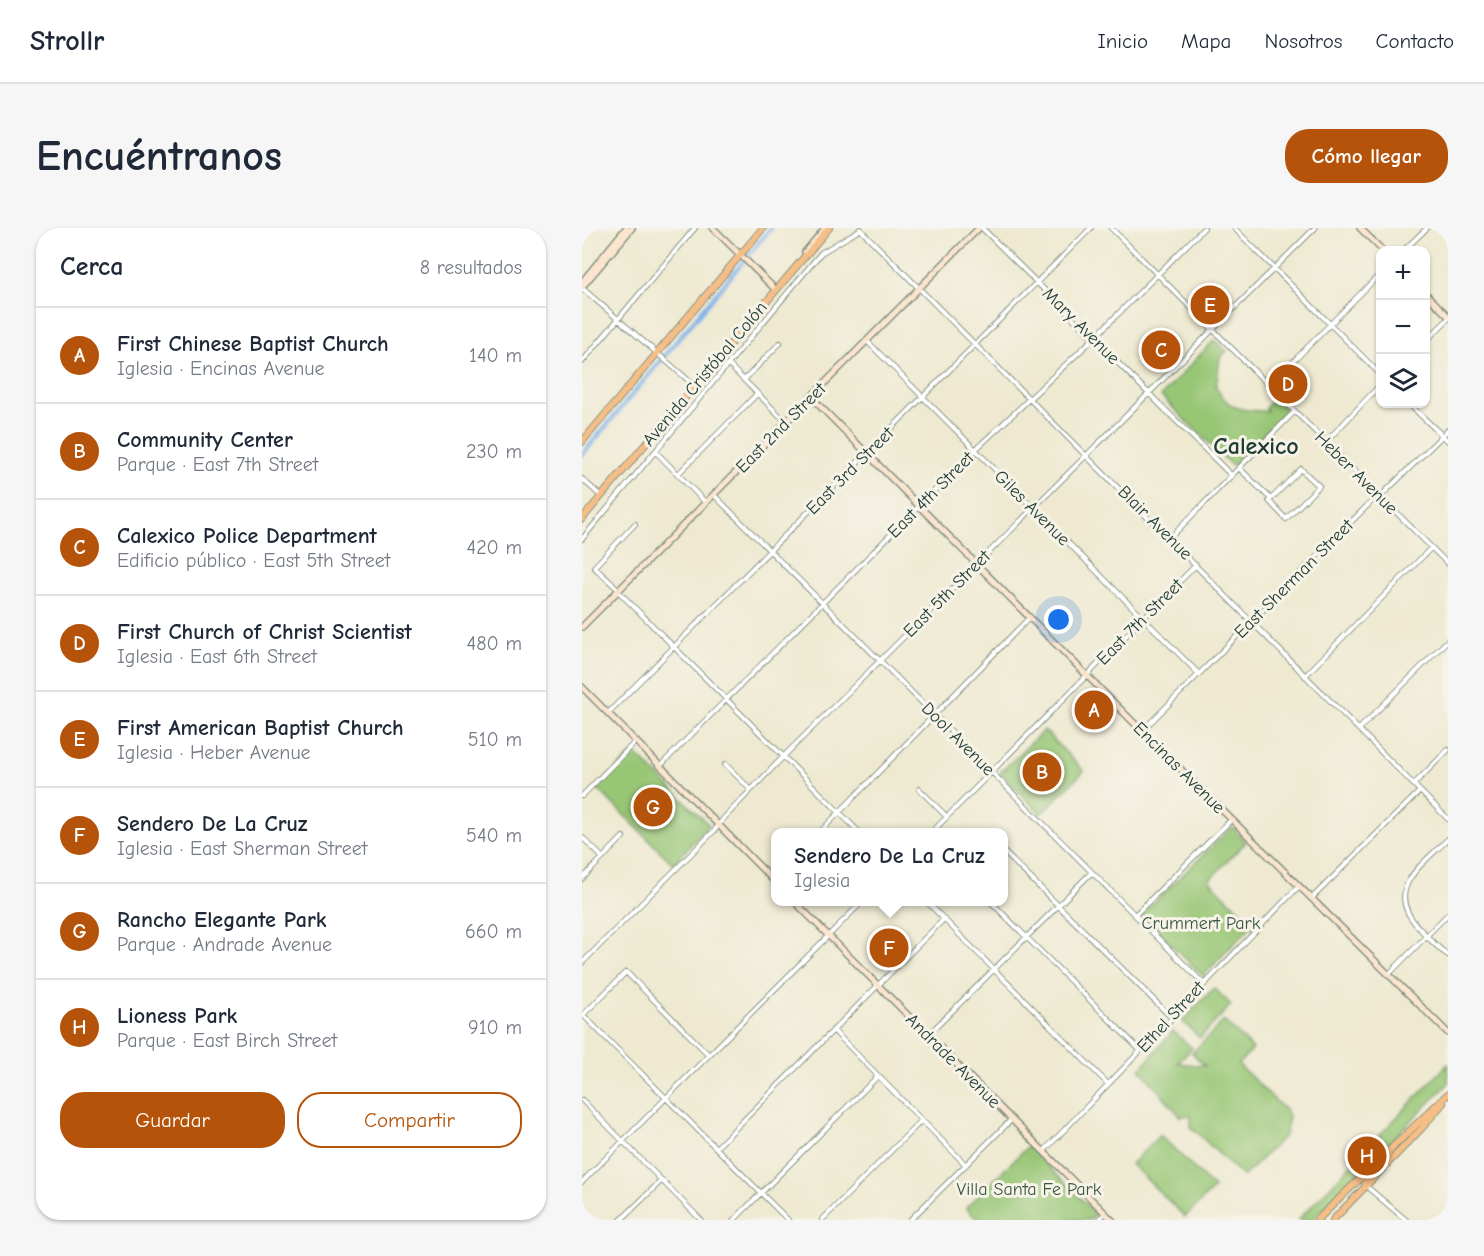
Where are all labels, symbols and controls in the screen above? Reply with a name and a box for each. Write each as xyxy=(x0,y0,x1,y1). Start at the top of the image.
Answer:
text: Strollr xyxy=(30,25,104,57)
text: Inicio xyxy=(1097,29,1148,53)
text: Mapa xyxy=(1181,29,1231,53)
text: Nosotros xyxy=(1264,29,1343,53)
text: Contacto xyxy=(1376,29,1454,53)
button: Cómo llegar xyxy=(1285,129,1448,183)
text: Encuéntranos xyxy=(36,132,282,181)
map controls xyxy=(1376,246,1430,408)
button: + xyxy=(1376,246,1430,300)
text: Cerca xyxy=(60,252,124,282)
text: 8 resultados xyxy=(420,256,522,279)
pin: E xyxy=(1190,282,1230,328)
street label: Mary Avenue xyxy=(1038,283,1124,369)
street label: Avenida Cristóbal Colón xyxy=(638,297,772,451)
button: − xyxy=(1376,300,1430,354)
pin: C xyxy=(1142,328,1180,372)
text: First Chinese Baptist Church xyxy=(117,331,389,357)
text: A xyxy=(74,344,85,367)
text: 140 m xyxy=(469,344,522,367)
button: layers xyxy=(1376,354,1430,408)
text: Iglesia · Encinas Avenue xyxy=(117,357,324,380)
pin: D xyxy=(1268,362,1308,406)
street label: East 2nd Street xyxy=(732,378,831,477)
street label: East 3rd Street xyxy=(802,422,899,519)
text: Community Center xyxy=(117,427,293,453)
street label: Heber Avenue xyxy=(1310,427,1402,519)
district label: Calexico xyxy=(1213,432,1299,460)
text: B xyxy=(73,440,86,463)
text: 230 m xyxy=(466,440,522,463)
street label: East 4th Street xyxy=(883,447,979,543)
text: Parque · East 7th Street xyxy=(117,453,318,476)
street label: Giles Avenue xyxy=(990,466,1074,550)
street label: Blair Avenue xyxy=(1113,481,1197,565)
street label: East Sherman Street xyxy=(1230,514,1359,643)
text: Calexico Police Department xyxy=(117,523,377,549)
text: C xyxy=(73,536,86,559)
text: 420 m xyxy=(466,536,522,559)
street label: East 5th Street xyxy=(899,546,995,642)
text: Edificio público · East 5th Street xyxy=(117,549,390,572)
street label: East 7th Street xyxy=(1093,574,1188,669)
your location xyxy=(1044,605,1073,634)
text: First Church of Christ Scientist xyxy=(117,619,412,645)
text: D xyxy=(73,632,86,655)
text: 480 m xyxy=(467,632,522,655)
text: Iglesia · East 6th Street xyxy=(117,645,317,668)
pin: A xyxy=(1074,688,1114,732)
street label: Dool Avenue xyxy=(917,698,999,780)
text: First American Baptist Church xyxy=(117,715,404,741)
street label: Encinas Avenue xyxy=(1129,718,1229,818)
text: E xyxy=(74,728,85,751)
text: 510 m xyxy=(468,728,522,751)
text: Iglesia · Heber Avenue xyxy=(117,741,311,764)
pin: B xyxy=(1022,750,1062,794)
pin: G xyxy=(634,784,672,830)
text: Sendero De La Cruz xyxy=(117,811,307,837)
text: F xyxy=(74,824,85,847)
text: 540 m xyxy=(466,824,522,847)
popup xyxy=(771,828,1008,906)
text: Iglesia · East Sherman Street xyxy=(117,837,367,860)
text: Sendero De La Cruz xyxy=(794,843,985,869)
text: Iglesia xyxy=(794,869,850,892)
text: Rancho Elegante Park xyxy=(117,907,327,933)
park label: Crummert Park xyxy=(1142,913,1261,934)
text: G xyxy=(72,920,87,943)
text: 660 m xyxy=(465,920,522,943)
pin: F xyxy=(870,926,908,970)
text: Parque · Andrade Avenue xyxy=(117,933,332,956)
street label: Ethel Street xyxy=(1133,976,1210,1057)
text: Lioness Park xyxy=(117,1003,237,1029)
street label: Andrade Avenue xyxy=(901,1009,1005,1113)
text: H xyxy=(72,1016,87,1039)
text: 910 m xyxy=(468,1016,522,1039)
text: Parque · East Birch Street xyxy=(117,1029,337,1052)
button: Guardar xyxy=(60,1092,285,1148)
button: Compartir xyxy=(297,1092,522,1148)
pin: H xyxy=(1348,1134,1386,1178)
park label: Villa Santa Fe Park xyxy=(957,1179,1102,1200)

